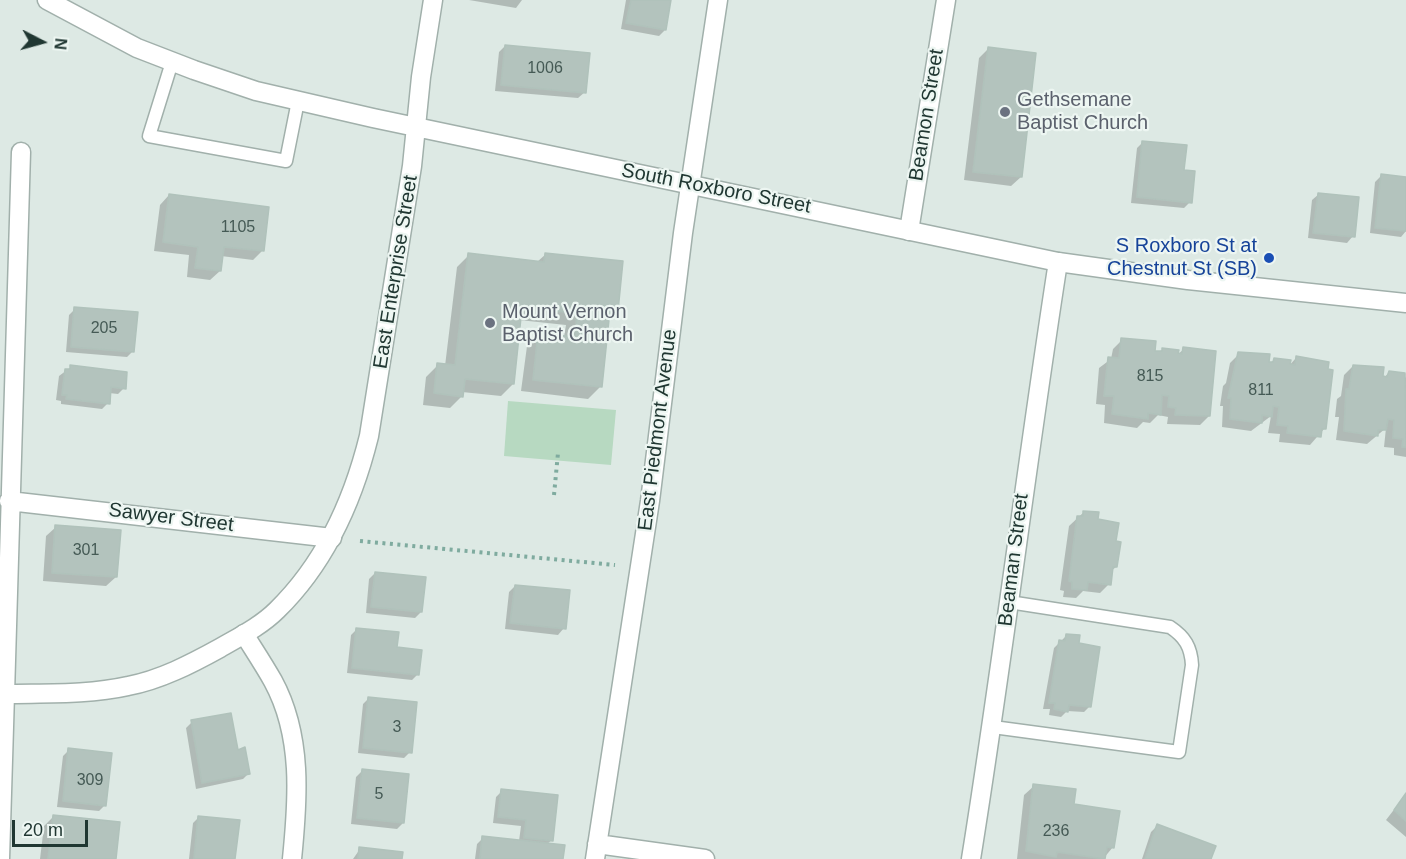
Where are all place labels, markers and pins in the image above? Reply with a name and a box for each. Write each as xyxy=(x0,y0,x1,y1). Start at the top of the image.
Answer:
place label: Gethsemane Baptist Church xyxy=(1017,88,1148,135)
marker: Gethsemane Baptist Church xyxy=(998,105,1012,119)
place label: S Roxboro St at Chestnut St (SB) xyxy=(1107,234,1257,281)
marker: S Roxboro St at Chestnut St (SB) xyxy=(1262,251,1276,265)
place label: Mount Vernon Baptist Church xyxy=(502,300,633,347)
marker: Mount Vernon Baptist Church xyxy=(483,316,497,330)

